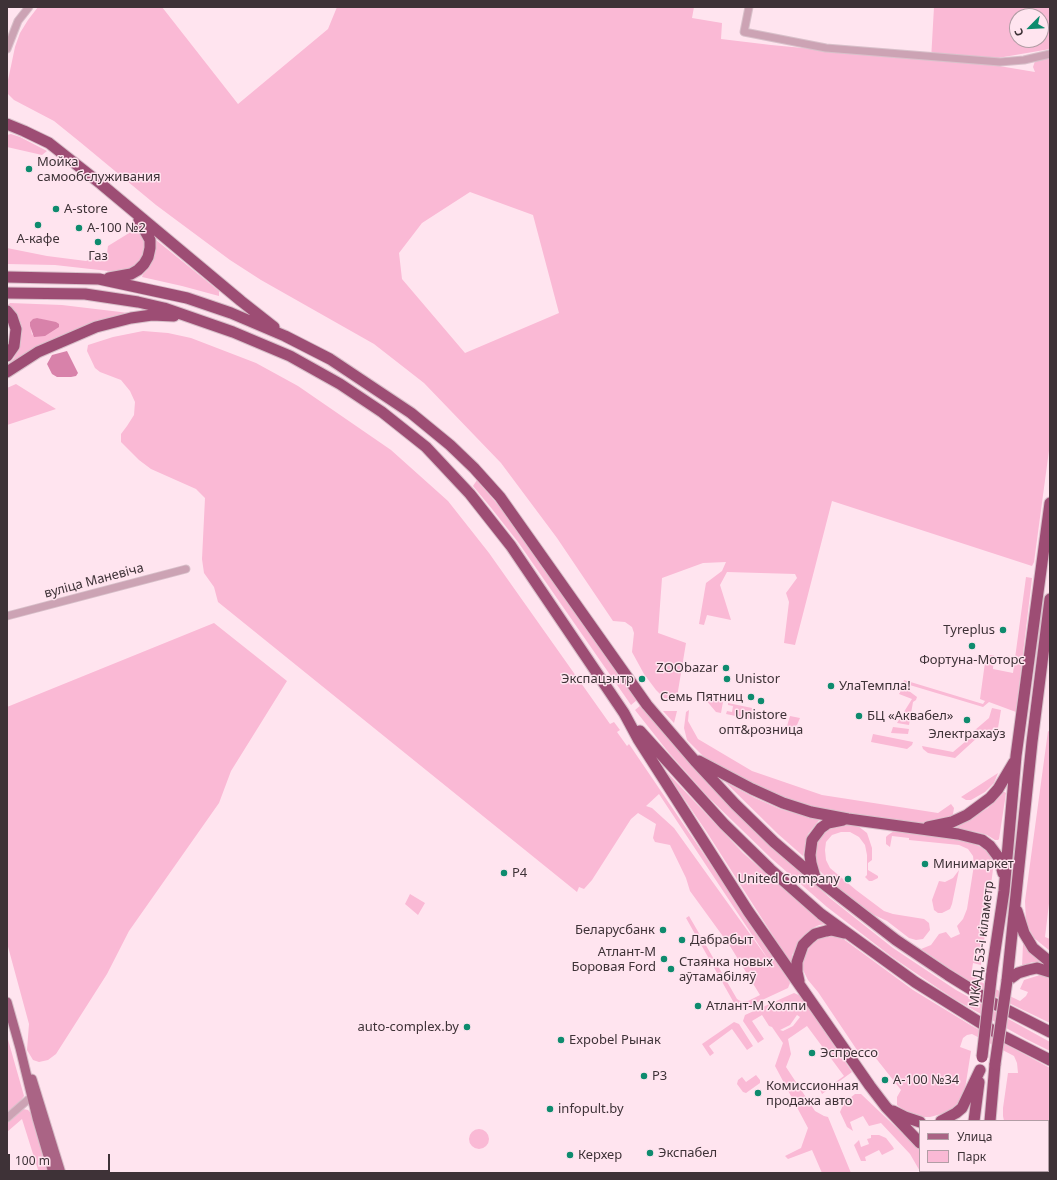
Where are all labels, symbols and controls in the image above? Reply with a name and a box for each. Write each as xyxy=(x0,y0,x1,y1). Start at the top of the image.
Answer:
north arrow xyxy=(1009,8,1049,48)
text: С xyxy=(1010,26,1027,39)
place label: Мойка самообслуживания xyxy=(37,154,161,185)
marker: Мойка самообслуживания xyxy=(24,164,34,174)
place label: A-store xyxy=(64,201,108,217)
marker: A-store xyxy=(51,204,61,214)
marker: А-кафе xyxy=(33,220,43,230)
place label: А-100 №2 xyxy=(87,220,146,236)
marker: А-100 №2 xyxy=(74,223,84,233)
place label: А-кафе xyxy=(16,231,60,247)
marker: Газ xyxy=(93,237,103,247)
place label: Газ xyxy=(88,248,108,264)
street label: вуліца Маневіча xyxy=(43,560,145,602)
place label: Tyreplus xyxy=(943,622,995,638)
marker: Tyreplus xyxy=(998,625,1008,635)
marker: Фортуна-Моторс xyxy=(967,641,977,651)
place label: Фортуна-Моторс xyxy=(919,652,1025,668)
place label: ZOObazar xyxy=(656,660,718,676)
marker: ZOObazar xyxy=(721,663,731,673)
place label: Экспацэнтр xyxy=(561,671,634,687)
place label: Unistor xyxy=(735,671,780,687)
marker: Экспацэнтр xyxy=(637,674,647,684)
marker: Unistor xyxy=(722,674,732,684)
place label: УлаТемпла! xyxy=(839,678,911,694)
marker: УлаТемпла! xyxy=(826,681,836,691)
place label: Семь Пятниц xyxy=(660,689,743,705)
marker: Семь Пятниц xyxy=(746,692,756,702)
marker: Unistore опт&розница xyxy=(756,696,766,706)
place label: Unistore опт&розница xyxy=(719,707,803,738)
place label: БЦ «Аквабел» xyxy=(867,708,953,724)
marker: БЦ «Аквабел» xyxy=(854,711,864,721)
marker: Электрахаўз xyxy=(962,715,972,725)
place label: Электрахаўз xyxy=(928,726,1006,742)
place label: Минимаркет xyxy=(933,856,1014,872)
marker: Минимаркет xyxy=(920,859,930,869)
place label: P4 xyxy=(512,865,527,881)
marker: P4 xyxy=(499,868,509,878)
place label: United Company xyxy=(738,871,840,887)
marker: United Company xyxy=(843,874,853,884)
street label: МКАД, 53-і кіламетр xyxy=(967,880,997,1008)
place label: Беларусбанк xyxy=(575,922,655,938)
marker: Беларусбанк xyxy=(658,925,668,935)
place label: Дабрабыт xyxy=(690,932,753,948)
marker: Дабрабыт xyxy=(677,935,687,945)
place label: Атлант-М Боровая Ford xyxy=(572,944,656,975)
marker: Атлант-М Боровая Ford xyxy=(659,954,669,964)
place label: Стаянка новых аўтамабіляў xyxy=(679,954,773,985)
marker: Стаянка новых аўтамабіляў xyxy=(666,964,676,974)
place label: Атлант-М Холпи xyxy=(706,998,806,1014)
marker: Атлант-М Холпи xyxy=(693,1001,703,1011)
place label: auto-complex.by xyxy=(358,1019,459,1035)
marker: auto-complex.by xyxy=(462,1022,472,1032)
place label: Expobel Рынак xyxy=(569,1032,661,1048)
marker: Expobel Рынак xyxy=(556,1035,566,1045)
place label: Эспрессо xyxy=(820,1045,878,1061)
marker: Эспрессо xyxy=(807,1048,817,1058)
place label: P3 xyxy=(652,1068,667,1084)
marker: P3 xyxy=(639,1071,649,1081)
place label: А-100 №34 xyxy=(893,1072,959,1088)
marker: А-100 №34 xyxy=(880,1075,890,1085)
place label: Комиссионная продажа авто xyxy=(766,1078,859,1109)
marker: Комиссионная продажа авто xyxy=(753,1088,763,1098)
place label: infopult.by xyxy=(558,1101,624,1117)
marker: infopult.by xyxy=(545,1104,555,1114)
legend xyxy=(919,1120,1049,1172)
text: Улица xyxy=(957,1128,992,1145)
place label: Экспабел xyxy=(658,1145,717,1161)
scale bar xyxy=(10,1146,112,1172)
place label: Керхер xyxy=(578,1147,622,1163)
marker: Экспабел xyxy=(645,1148,655,1158)
text: Парк xyxy=(957,1148,986,1165)
marker: Керхер xyxy=(565,1150,575,1160)
text: 100 m xyxy=(15,1152,50,1169)

